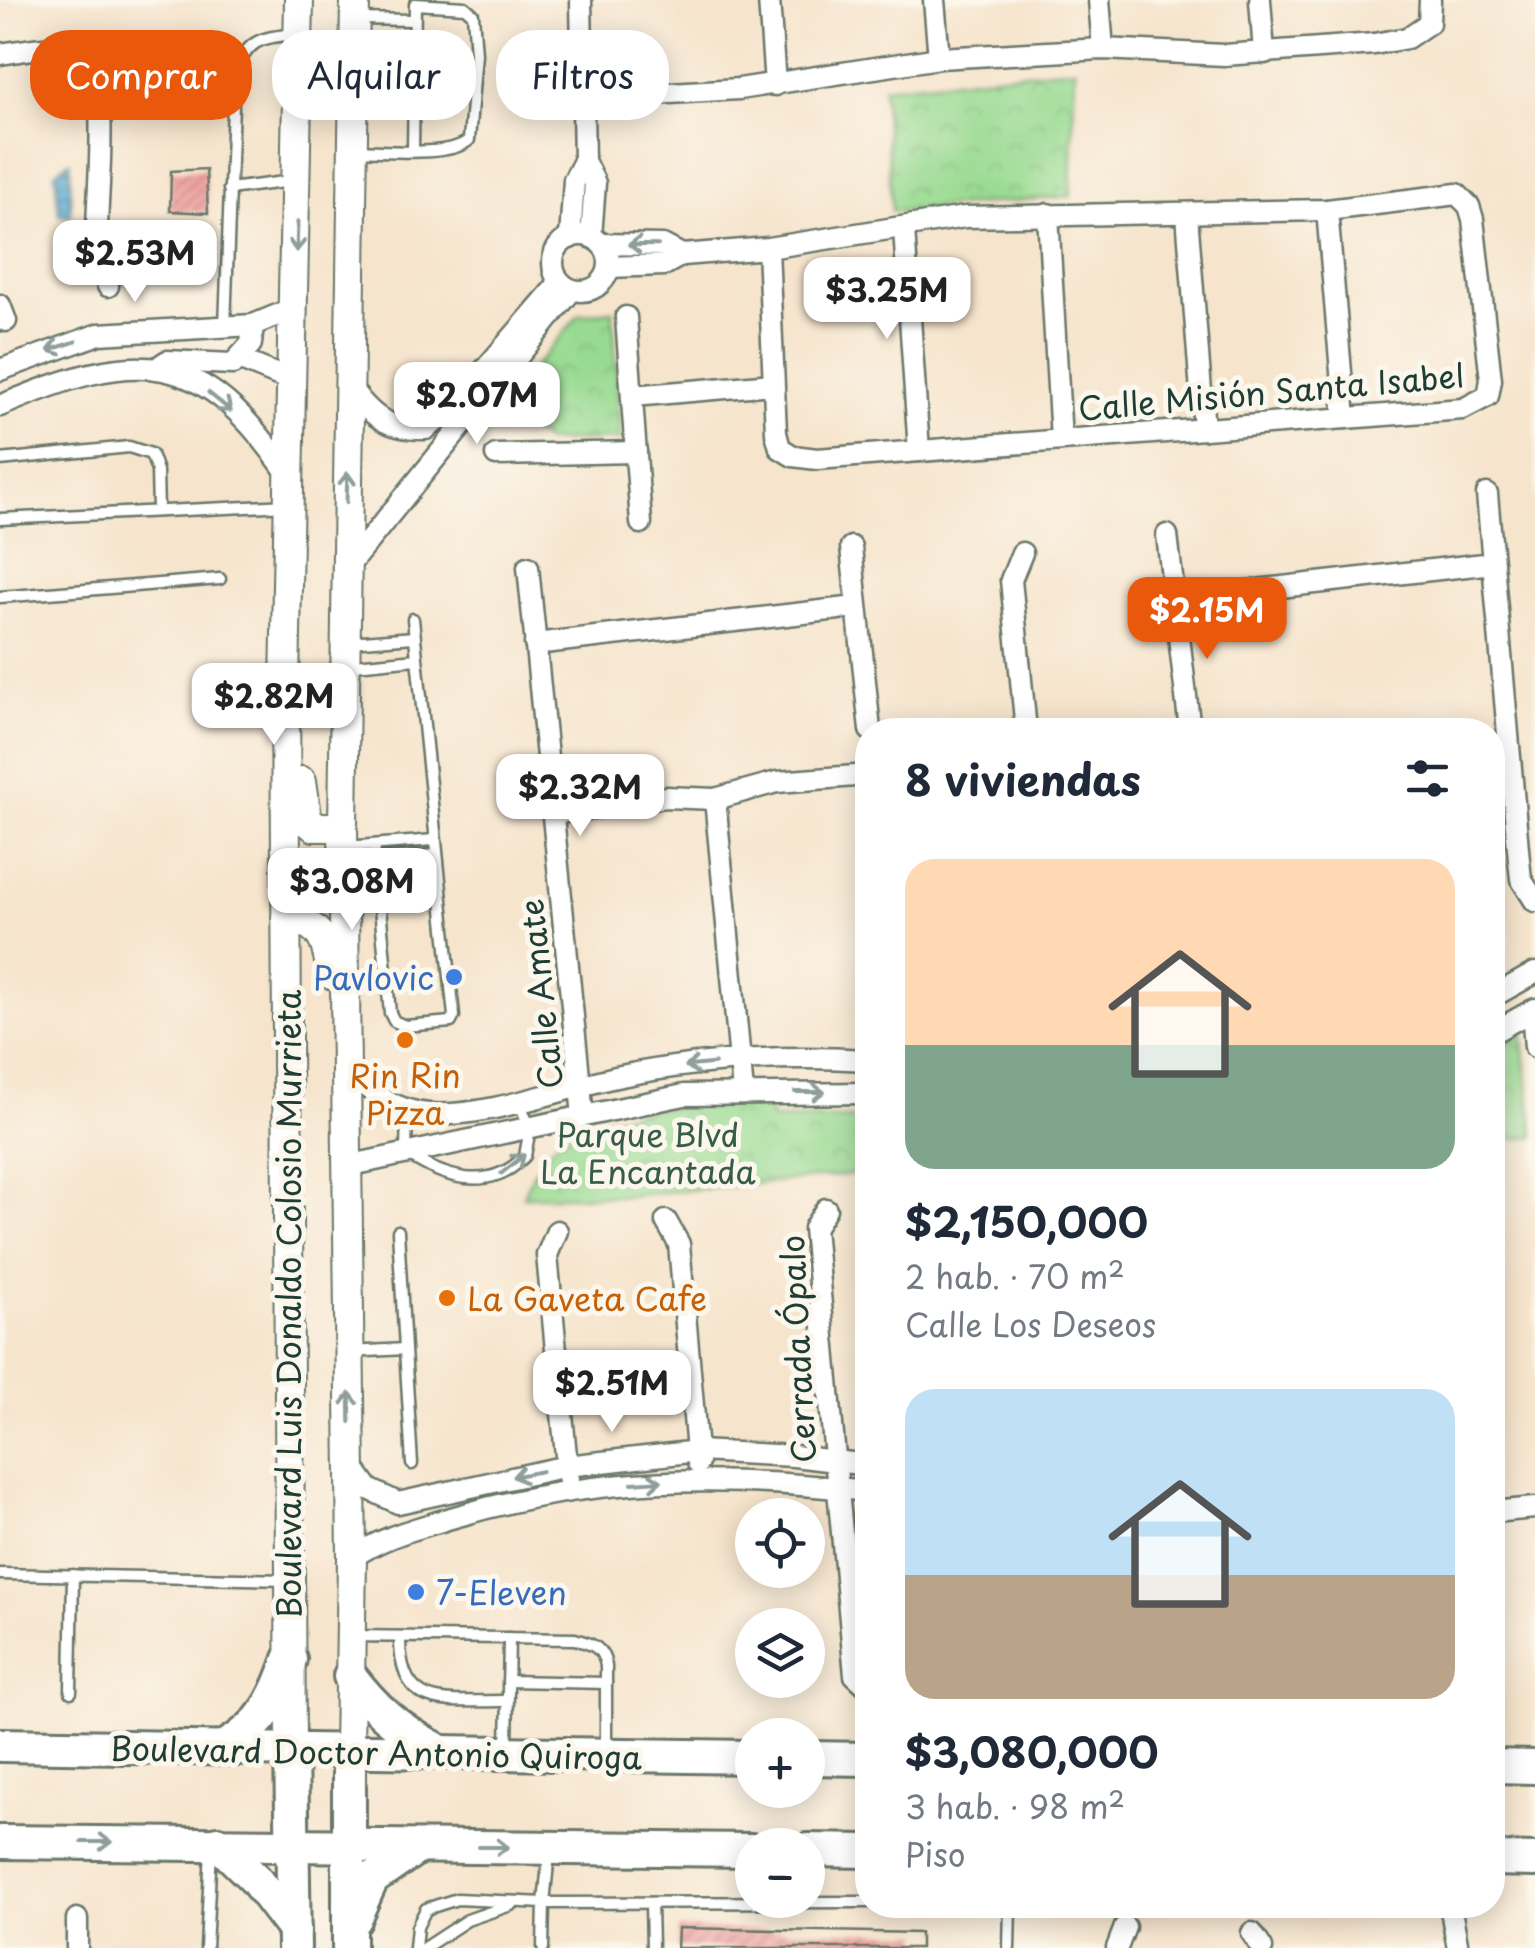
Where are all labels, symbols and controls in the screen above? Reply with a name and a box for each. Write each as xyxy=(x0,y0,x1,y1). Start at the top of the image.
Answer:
chip: Comprar xyxy=(30,30,252,120)
chip: Alquilar xyxy=(272,30,476,120)
chip: Filtros xyxy=(496,30,669,120)
pin: $2.53M xyxy=(54,220,216,305)
one-way arrow xyxy=(287,221,306,253)
text: $2.53M xyxy=(75,228,195,276)
one-way arrow xyxy=(627,236,660,254)
pin: $3.25M xyxy=(806,257,968,342)
text: $3.25M xyxy=(826,265,948,313)
one-way arrow xyxy=(47,338,79,356)
street label: Calle Misión Santa Isabel xyxy=(1076,350,1466,432)
pin: $2.07M xyxy=(396,362,558,447)
text: $2.07M xyxy=(416,370,538,418)
one-way arrow xyxy=(206,391,233,412)
one-way arrow xyxy=(337,471,356,503)
pin: $2.15M xyxy=(1126,577,1288,662)
text: $2.15M xyxy=(1150,585,1264,633)
pin: $2.82M xyxy=(193,663,355,748)
text: $2.82M xyxy=(214,671,334,719)
text: 8 viviendas xyxy=(905,747,1141,810)
icon: filters xyxy=(1400,751,1455,806)
pin: $2.32M xyxy=(499,754,661,839)
text: $2.32M xyxy=(518,762,642,810)
pin: $3.08M xyxy=(271,848,433,933)
text: $3.08M xyxy=(290,856,414,904)
street label: Calle Amate xyxy=(506,897,574,1091)
icon: home xyxy=(1090,924,1270,1104)
place label: Pavlovic xyxy=(313,953,434,1001)
marker: Pavlovic xyxy=(443,966,465,988)
street label: Boulevard Luis Donaldo Colosio Murrieta xyxy=(264,989,312,1618)
marker: Rin Rin Pizza xyxy=(394,1029,416,1051)
place label: Rin Rin Pizza xyxy=(349,1051,461,1136)
one-way arrow xyxy=(685,1055,717,1074)
one-way arrow xyxy=(794,1082,826,1102)
park label: Parque Blvd La Encantada xyxy=(540,1110,756,1195)
one-way arrow xyxy=(500,1153,526,1175)
text: $2,150,000 xyxy=(905,1189,1148,1252)
street label: Cerrada Ópalo xyxy=(767,1234,827,1464)
text: 2 hab. · 70 m² xyxy=(905,1252,1125,1300)
place label: La Gaveta Cafe xyxy=(467,1274,707,1322)
marker: La Gaveta Cafe xyxy=(436,1287,458,1309)
text: Calle Los Deseos xyxy=(905,1300,1156,1348)
pin: $2.51M xyxy=(531,1350,693,1435)
text: $2.51M xyxy=(555,1358,669,1406)
one-way arrow xyxy=(340,1391,360,1424)
icon: home xyxy=(1090,1454,1270,1634)
one-way arrow xyxy=(512,1466,544,1485)
one-way arrow xyxy=(631,1472,663,1491)
map controls xyxy=(735,1498,825,1918)
button: locate xyxy=(735,1498,825,1588)
place label: 7-Eleven xyxy=(436,1568,567,1616)
marker: 7-Eleven xyxy=(405,1581,427,1603)
button: layers xyxy=(735,1608,825,1698)
button: + xyxy=(735,1718,825,1808)
text: $3,080,000 xyxy=(905,1719,1159,1782)
street label: Boulevard Doctor Antonio Quiroga xyxy=(110,1723,642,1781)
text: 3 hab. · 98 m² xyxy=(905,1782,1125,1830)
button: − xyxy=(735,1828,825,1918)
text: Piso xyxy=(905,1830,966,1878)
one-way arrow xyxy=(80,1832,113,1852)
one-way arrow xyxy=(478,1838,510,1857)

